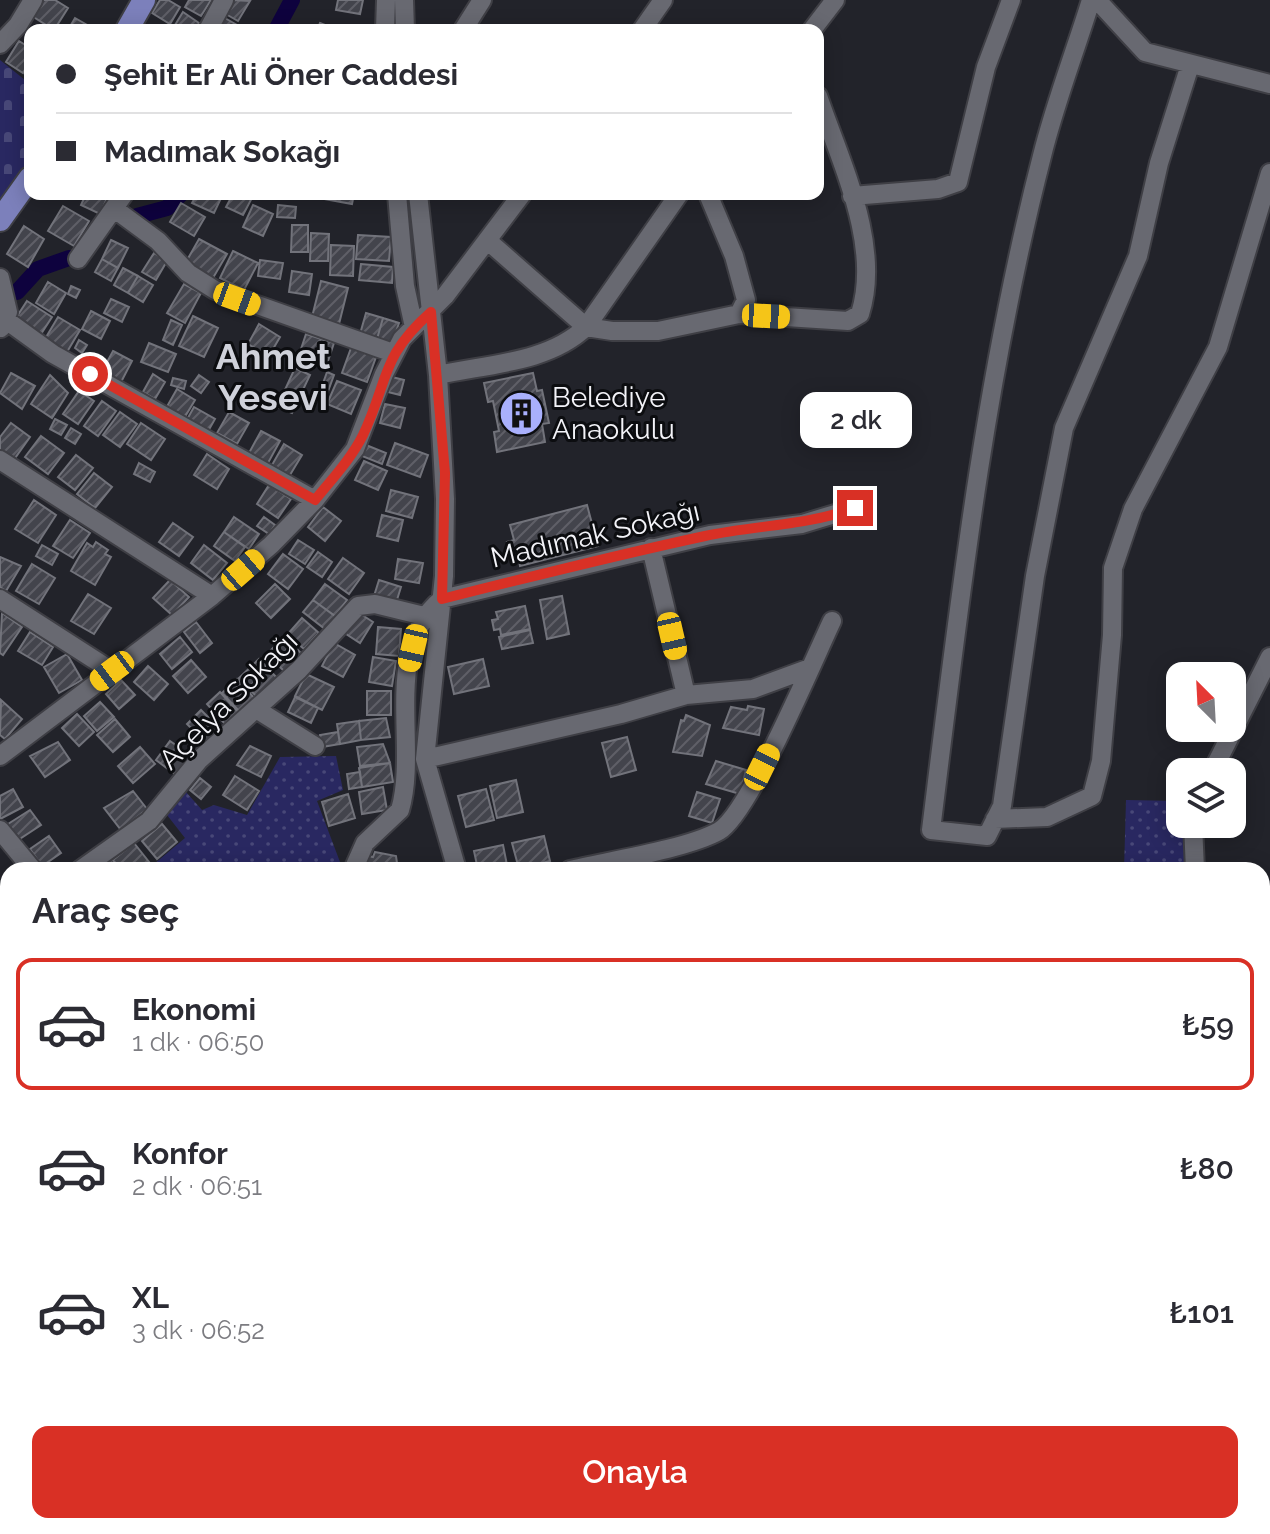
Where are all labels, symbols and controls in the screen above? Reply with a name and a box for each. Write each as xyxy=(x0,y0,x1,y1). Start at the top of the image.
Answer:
text: Şehit Er Ali Öner Caddesi xyxy=(104,57,458,92)
text: Madımak Sokağı xyxy=(104,134,340,169)
car xyxy=(210,280,264,318)
car xyxy=(741,303,791,329)
district label: Ahmet Yesevi xyxy=(216,335,330,418)
route start xyxy=(72,356,108,392)
place label: Belediye Anaokulu xyxy=(552,381,675,446)
building icon: Belediye Anaokulu xyxy=(497,389,545,437)
callout: 2 dk xyxy=(799,392,911,448)
text: 2 dk xyxy=(830,405,882,435)
route end xyxy=(837,490,873,526)
street label: Madımak Sokağı xyxy=(487,494,703,575)
car xyxy=(217,545,269,595)
car xyxy=(655,610,689,662)
car xyxy=(396,622,430,674)
street label: Açelya Sokağı xyxy=(152,624,304,776)
car xyxy=(86,647,138,695)
north arrow xyxy=(1166,662,1246,742)
map controls xyxy=(1166,662,1246,838)
car xyxy=(741,740,783,794)
button: layers xyxy=(1166,758,1246,838)
text: Araç seç xyxy=(32,889,179,931)
icon: car xyxy=(36,988,108,1060)
text: Ekonomi xyxy=(132,992,256,1027)
text: ₺59 xyxy=(1182,1007,1234,1042)
text: 1 dk · 06:50 xyxy=(132,1027,264,1057)
icon: car xyxy=(36,1132,108,1204)
text: Konfor xyxy=(132,1136,228,1171)
text: ₺80 xyxy=(1180,1151,1234,1186)
text: 2 dk · 06:51 xyxy=(132,1171,262,1201)
icon: car xyxy=(36,1276,108,1348)
text: XL xyxy=(132,1280,169,1315)
text: ₺101 xyxy=(1170,1295,1234,1330)
text: 3 dk · 06:52 xyxy=(132,1315,265,1345)
button: Onayla xyxy=(32,1426,1238,1518)

